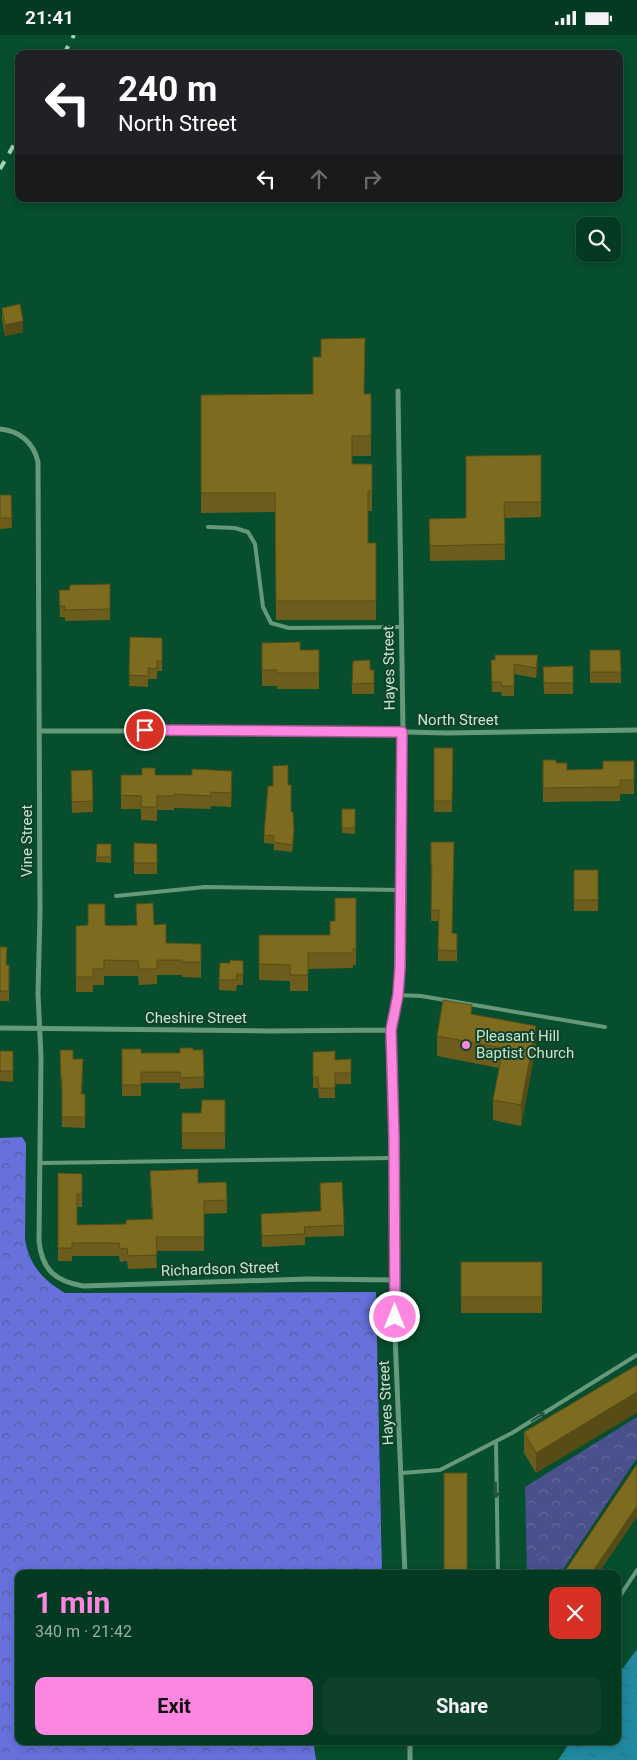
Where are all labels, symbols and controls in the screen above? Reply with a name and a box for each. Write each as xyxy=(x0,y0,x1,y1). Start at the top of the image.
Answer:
text: 21:41 xyxy=(25,6,74,29)
text: 240 m xyxy=(118,69,217,110)
icon: left xyxy=(35,70,100,135)
text: North Street xyxy=(118,111,237,136)
icon: left xyxy=(252,165,280,193)
icon: ahead xyxy=(305,165,333,193)
icon: right xyxy=(358,165,386,193)
map controls xyxy=(576,217,621,262)
button: search xyxy=(576,217,621,262)
street label: Hayes Street xyxy=(379,625,399,711)
pin xyxy=(124,709,166,751)
street label: North Street xyxy=(417,711,499,729)
icon: arrive xyxy=(131,716,159,744)
street label: Vine Street xyxy=(18,805,36,877)
street label: Cheshire Street xyxy=(145,1009,247,1027)
place label: Pleasant Hill Baptist Church xyxy=(476,1027,574,1062)
marker: Pleasant Hill Baptist Church xyxy=(460,1039,472,1051)
street label: Richardson Street xyxy=(160,1258,280,1280)
position arrow xyxy=(368,1290,420,1342)
street label: Hayes Street xyxy=(375,1360,397,1446)
one-way arrow xyxy=(530,1412,544,1422)
one-way arrow xyxy=(491,1482,501,1498)
text: 1 min xyxy=(35,1585,110,1620)
button: close xyxy=(549,1587,601,1639)
text: 340 m · 21:42 xyxy=(35,1622,132,1641)
button: Exit xyxy=(35,1677,313,1735)
button: Share xyxy=(323,1677,601,1735)

